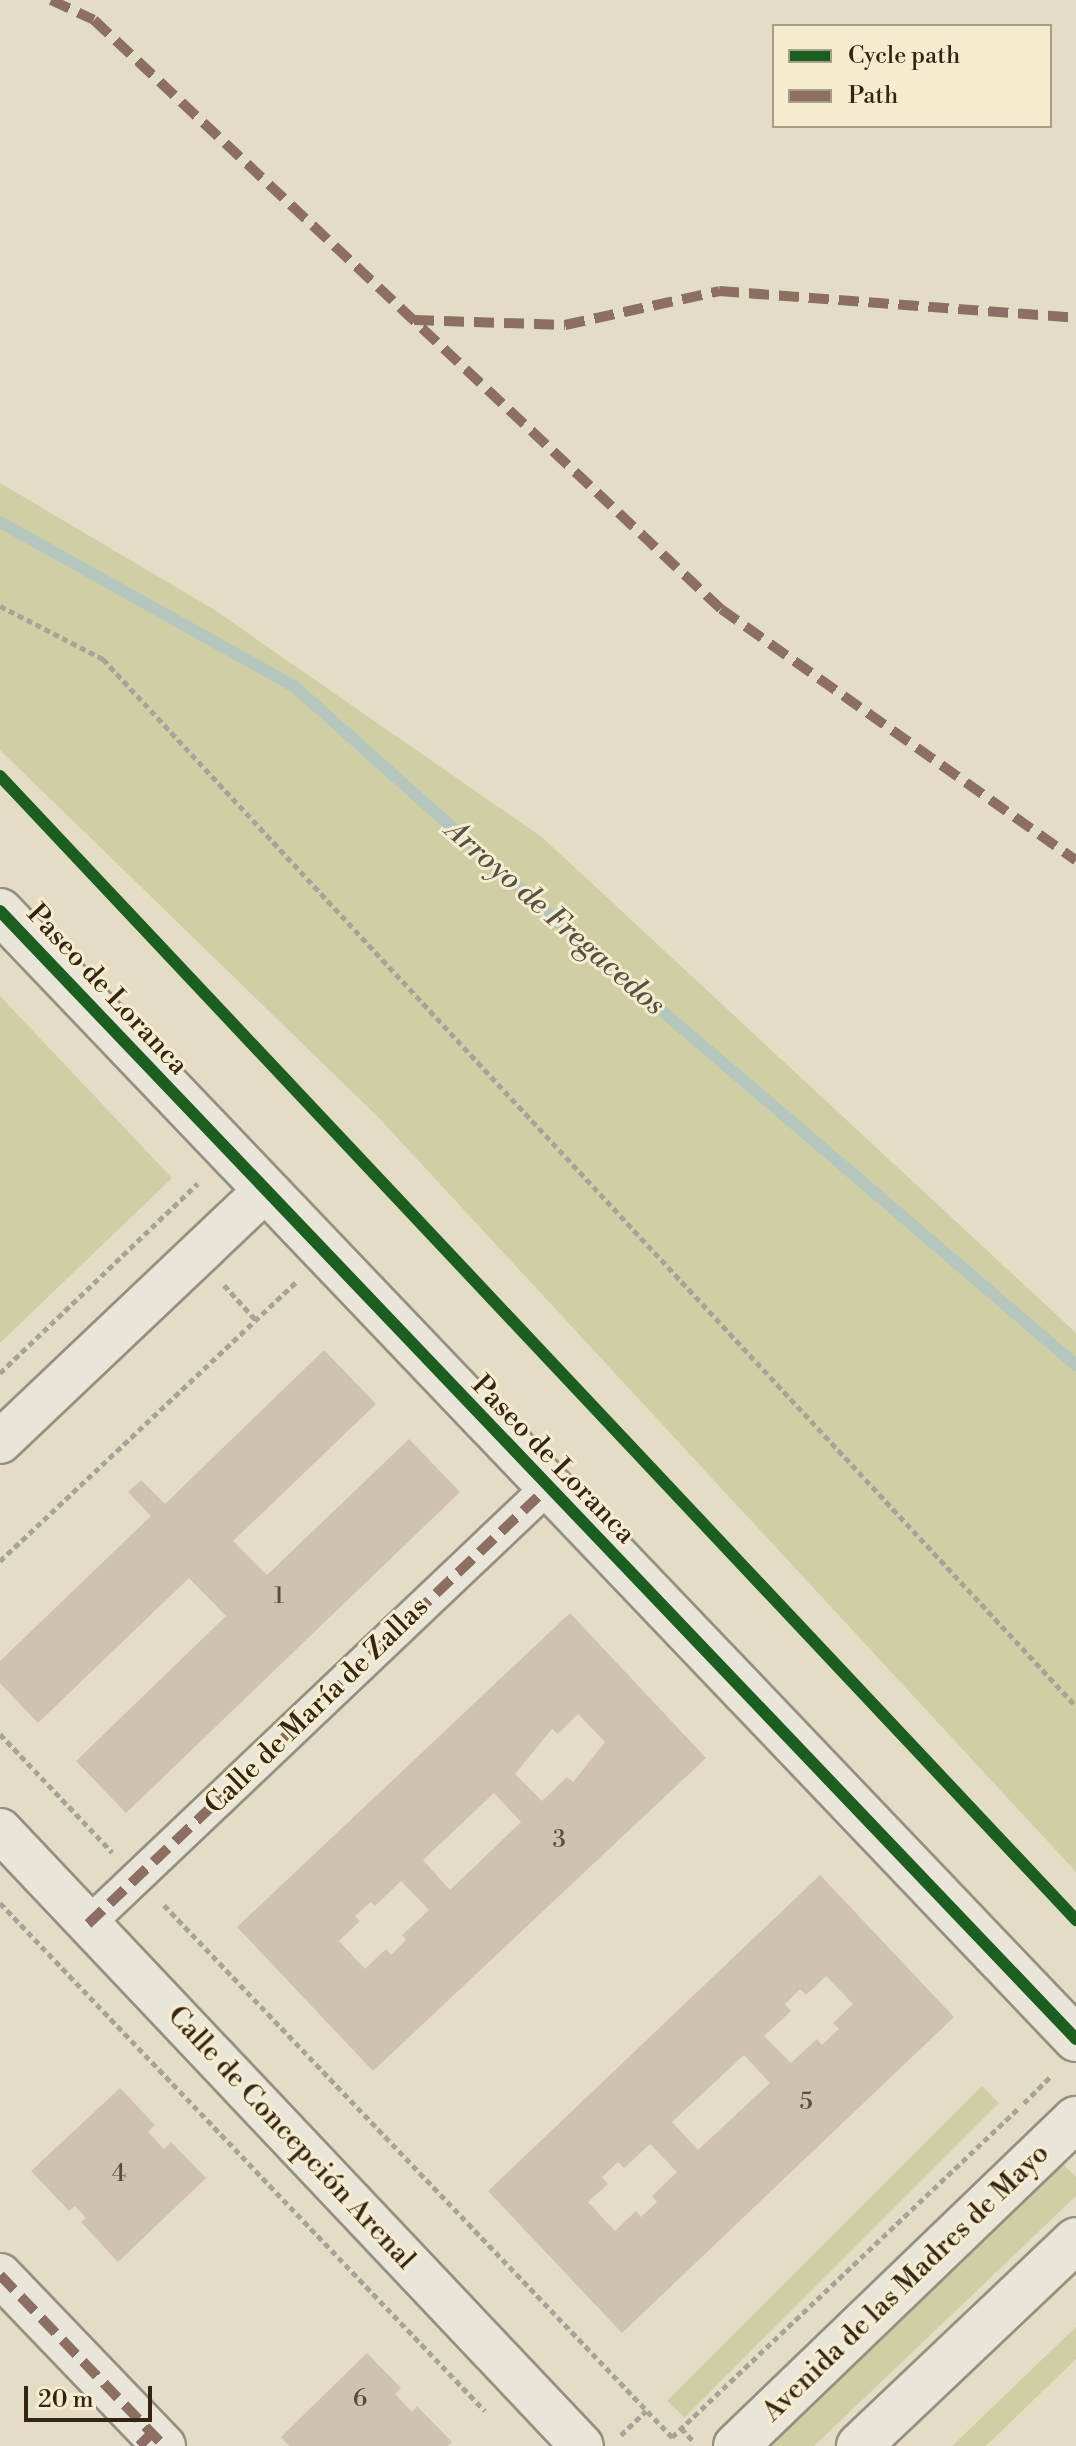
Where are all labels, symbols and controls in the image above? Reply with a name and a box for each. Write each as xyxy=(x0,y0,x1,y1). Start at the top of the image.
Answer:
legend xyxy=(772,24,1052,128)
text: Cycle path xyxy=(848,41,960,71)
text: Path xyxy=(848,81,898,111)
water label: Arroyo de Fregacedos xyxy=(438,813,672,1023)
street label: Paseo de Loranca xyxy=(19,898,195,1082)
street label: Paseo de Loranca xyxy=(464,1369,642,1551)
house number: 1 xyxy=(274,1583,284,1611)
street label: Calle de María de Zallas xyxy=(198,1591,436,1821)
house number: 3 xyxy=(552,1827,566,1855)
street label: Calle de Concepción Arenal xyxy=(160,1999,422,2277)
house number: 5 xyxy=(799,2089,813,2117)
street label: Avenida de las Madres de Mayo xyxy=(756,2137,1056,2429)
house number: 4 xyxy=(112,2161,126,2189)
scale bar xyxy=(28,2370,156,2420)
text: 20 m xyxy=(38,2385,94,2415)
house number: 6 xyxy=(353,2386,367,2414)

